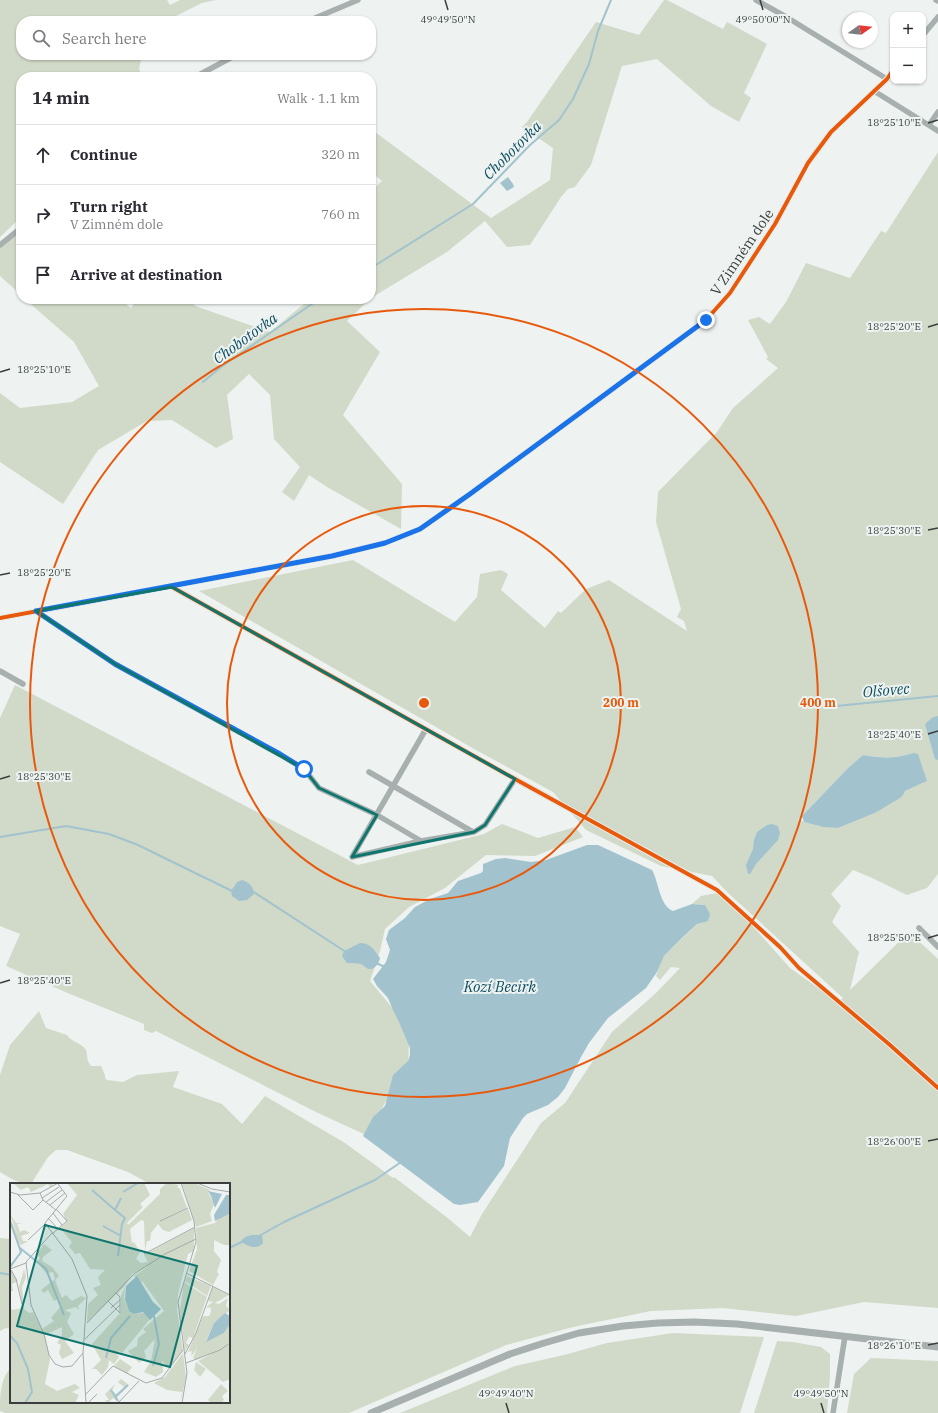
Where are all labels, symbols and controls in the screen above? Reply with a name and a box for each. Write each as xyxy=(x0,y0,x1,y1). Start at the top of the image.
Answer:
north arrow xyxy=(842,12,878,48)
map controls xyxy=(890,12,926,84)
button: + xyxy=(890,12,926,48)
text: 49°49'50"N xyxy=(421,13,476,26)
text: 49°50'00"N xyxy=(736,13,791,26)
search box xyxy=(16,16,376,60)
icon: search xyxy=(30,27,52,49)
text: Search here xyxy=(62,29,147,48)
button: − xyxy=(890,48,926,84)
text: 14 min xyxy=(32,87,90,109)
text: Walk · 1.1 km xyxy=(277,90,360,107)
water label: Chobotovka xyxy=(479,116,546,183)
text: 18°25'10"E xyxy=(867,116,921,129)
icon: ahead xyxy=(32,144,54,166)
text: Continue xyxy=(70,145,137,164)
text: 320 m xyxy=(321,146,360,163)
text: Turn right xyxy=(70,197,148,216)
icon: right xyxy=(32,204,54,226)
street label: V Zimném dole xyxy=(706,205,778,299)
text: 760 m xyxy=(321,206,360,223)
text: V Zimném dole xyxy=(70,216,163,233)
icon: arrive xyxy=(32,264,54,286)
text: Arrive at destination xyxy=(70,265,222,284)
water label: Chobotovka xyxy=(209,308,282,368)
route end xyxy=(697,311,715,329)
text: 18°25'20"E xyxy=(867,320,921,333)
text: 18°25'10"E xyxy=(17,363,71,376)
text: 18°25'30"E xyxy=(867,524,921,537)
text: 18°25'20"E xyxy=(17,566,71,579)
water label: Olšovec xyxy=(862,678,911,702)
text: 200 m xyxy=(603,695,639,710)
text: 400 m xyxy=(800,695,836,710)
centre of rings xyxy=(417,696,431,710)
text: 18°25'40"E xyxy=(867,728,921,741)
route start xyxy=(295,760,313,778)
text: 18°25'30"E xyxy=(17,770,71,783)
text: 18°25'50"E xyxy=(867,931,921,944)
text: 18°25'40"E xyxy=(17,974,71,987)
water label: Kozí Becirk xyxy=(463,977,536,996)
text: 18°26'00"E xyxy=(867,1135,921,1148)
inset map xyxy=(10,1183,230,1403)
text: 18°26'10"E xyxy=(867,1339,921,1352)
text: 49°49'40"N xyxy=(479,1387,534,1400)
text: 49°49'50"N xyxy=(794,1387,849,1400)

